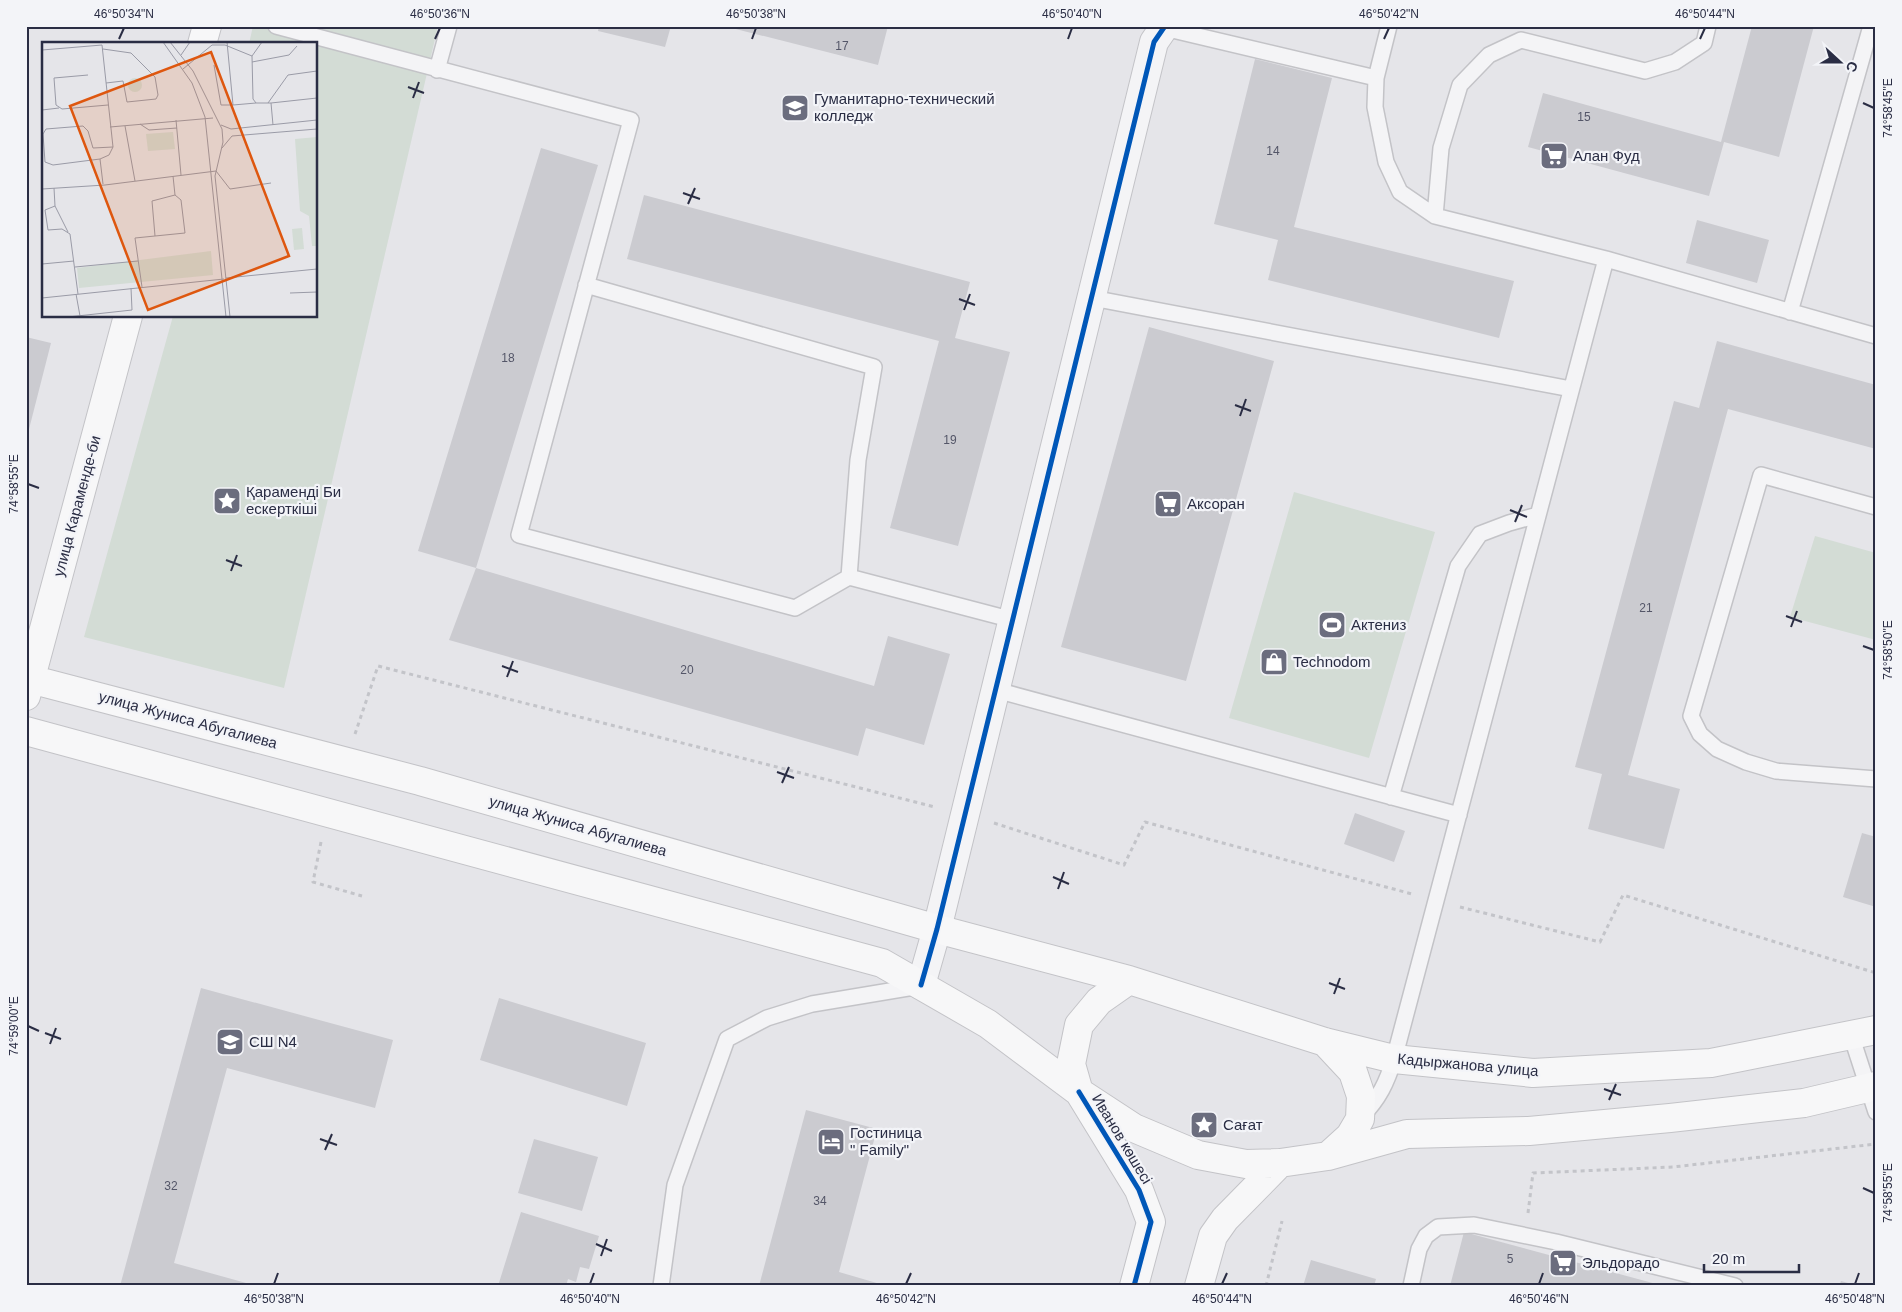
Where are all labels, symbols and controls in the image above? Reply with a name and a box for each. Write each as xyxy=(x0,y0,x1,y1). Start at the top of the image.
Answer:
text: 46°50'34"N xyxy=(94,7,154,21)
text: 46°50'36"N xyxy=(410,7,470,21)
text: 46°50'38"N xyxy=(726,7,786,21)
text: 46°50'40"N xyxy=(1042,7,1102,21)
text: 46°50'42"N xyxy=(1359,7,1419,21)
text: 46°50'44"N xyxy=(1675,7,1735,21)
north arrow xyxy=(1814,38,1864,88)
house number: 17 xyxy=(835,39,849,53)
inset map xyxy=(42,42,318,318)
text: С xyxy=(1843,59,1861,74)
text: 74°58'45"E xyxy=(1881,78,1895,138)
place label: Гуманитарно-технический колледж xyxy=(814,90,995,124)
school or university icon: Гуманитарно-технический колледж xyxy=(780,93,810,123)
house number: 15 xyxy=(1577,110,1591,124)
supermarket icon: Алан Фуд xyxy=(1539,141,1569,171)
house number: 14 xyxy=(1266,144,1280,158)
place label: Алан Фуд xyxy=(1573,147,1640,164)
house number: 18 xyxy=(501,351,515,365)
house number: 19 xyxy=(943,433,957,447)
street label: улица Караменде-би xyxy=(50,434,104,578)
text: 74°58'55"E xyxy=(7,454,21,514)
place label: Қараменді Би ескерткіші xyxy=(246,483,341,517)
place icon: Қараменді Би ескерткіші xyxy=(212,486,242,516)
supermarket icon: Аксоран xyxy=(1153,489,1183,519)
place label: Аксоран xyxy=(1187,495,1245,512)
house number: 21 xyxy=(1639,601,1653,615)
sports icon: Актениз xyxy=(1317,610,1347,640)
place label: Актениз xyxy=(1351,616,1406,633)
text: 74°58'50"E xyxy=(1881,620,1895,680)
shop icon: Technodom xyxy=(1259,647,1289,677)
place label: Technodom xyxy=(1293,653,1371,670)
house number: 20 xyxy=(680,663,694,677)
street label: улица Жуниса Абугалиева xyxy=(97,687,280,752)
street label: улица Жуниса Абугалиева xyxy=(487,792,670,859)
text: 74°59'00"E xyxy=(7,996,21,1056)
school or university icon: СШ N4 xyxy=(215,1027,245,1057)
place label: СШ N4 xyxy=(249,1033,297,1050)
street label: Кадыржанова улица xyxy=(1397,1050,1540,1079)
street label: Иванов көшесі xyxy=(1089,1091,1156,1187)
place icon: Сағат xyxy=(1189,1110,1219,1140)
place label: Сағат xyxy=(1223,1116,1263,1133)
place label: Гостиница " Family" xyxy=(850,1124,922,1158)
hotel icon: Гостиница " Family" xyxy=(816,1127,846,1157)
text: 74°58'55"E xyxy=(1881,1163,1895,1223)
house number: 32 xyxy=(164,1179,178,1193)
house number: 34 xyxy=(813,1194,827,1208)
scale bar xyxy=(1704,1242,1800,1274)
supermarket icon: Эльдорадо xyxy=(1548,1248,1578,1278)
text: 20 m xyxy=(1712,1250,1745,1267)
house number: 5 xyxy=(1507,1252,1514,1266)
place label: Эльдорадо xyxy=(1582,1254,1660,1271)
text: 46°50'38"N xyxy=(244,1292,304,1306)
text: 46°50'40"N xyxy=(560,1292,620,1306)
text: 46°50'42"N xyxy=(876,1292,936,1306)
text: 46°50'44"N xyxy=(1192,1292,1252,1306)
text: 46°50'46"N xyxy=(1509,1292,1569,1306)
text: 46°50'48"N xyxy=(1825,1292,1885,1306)

